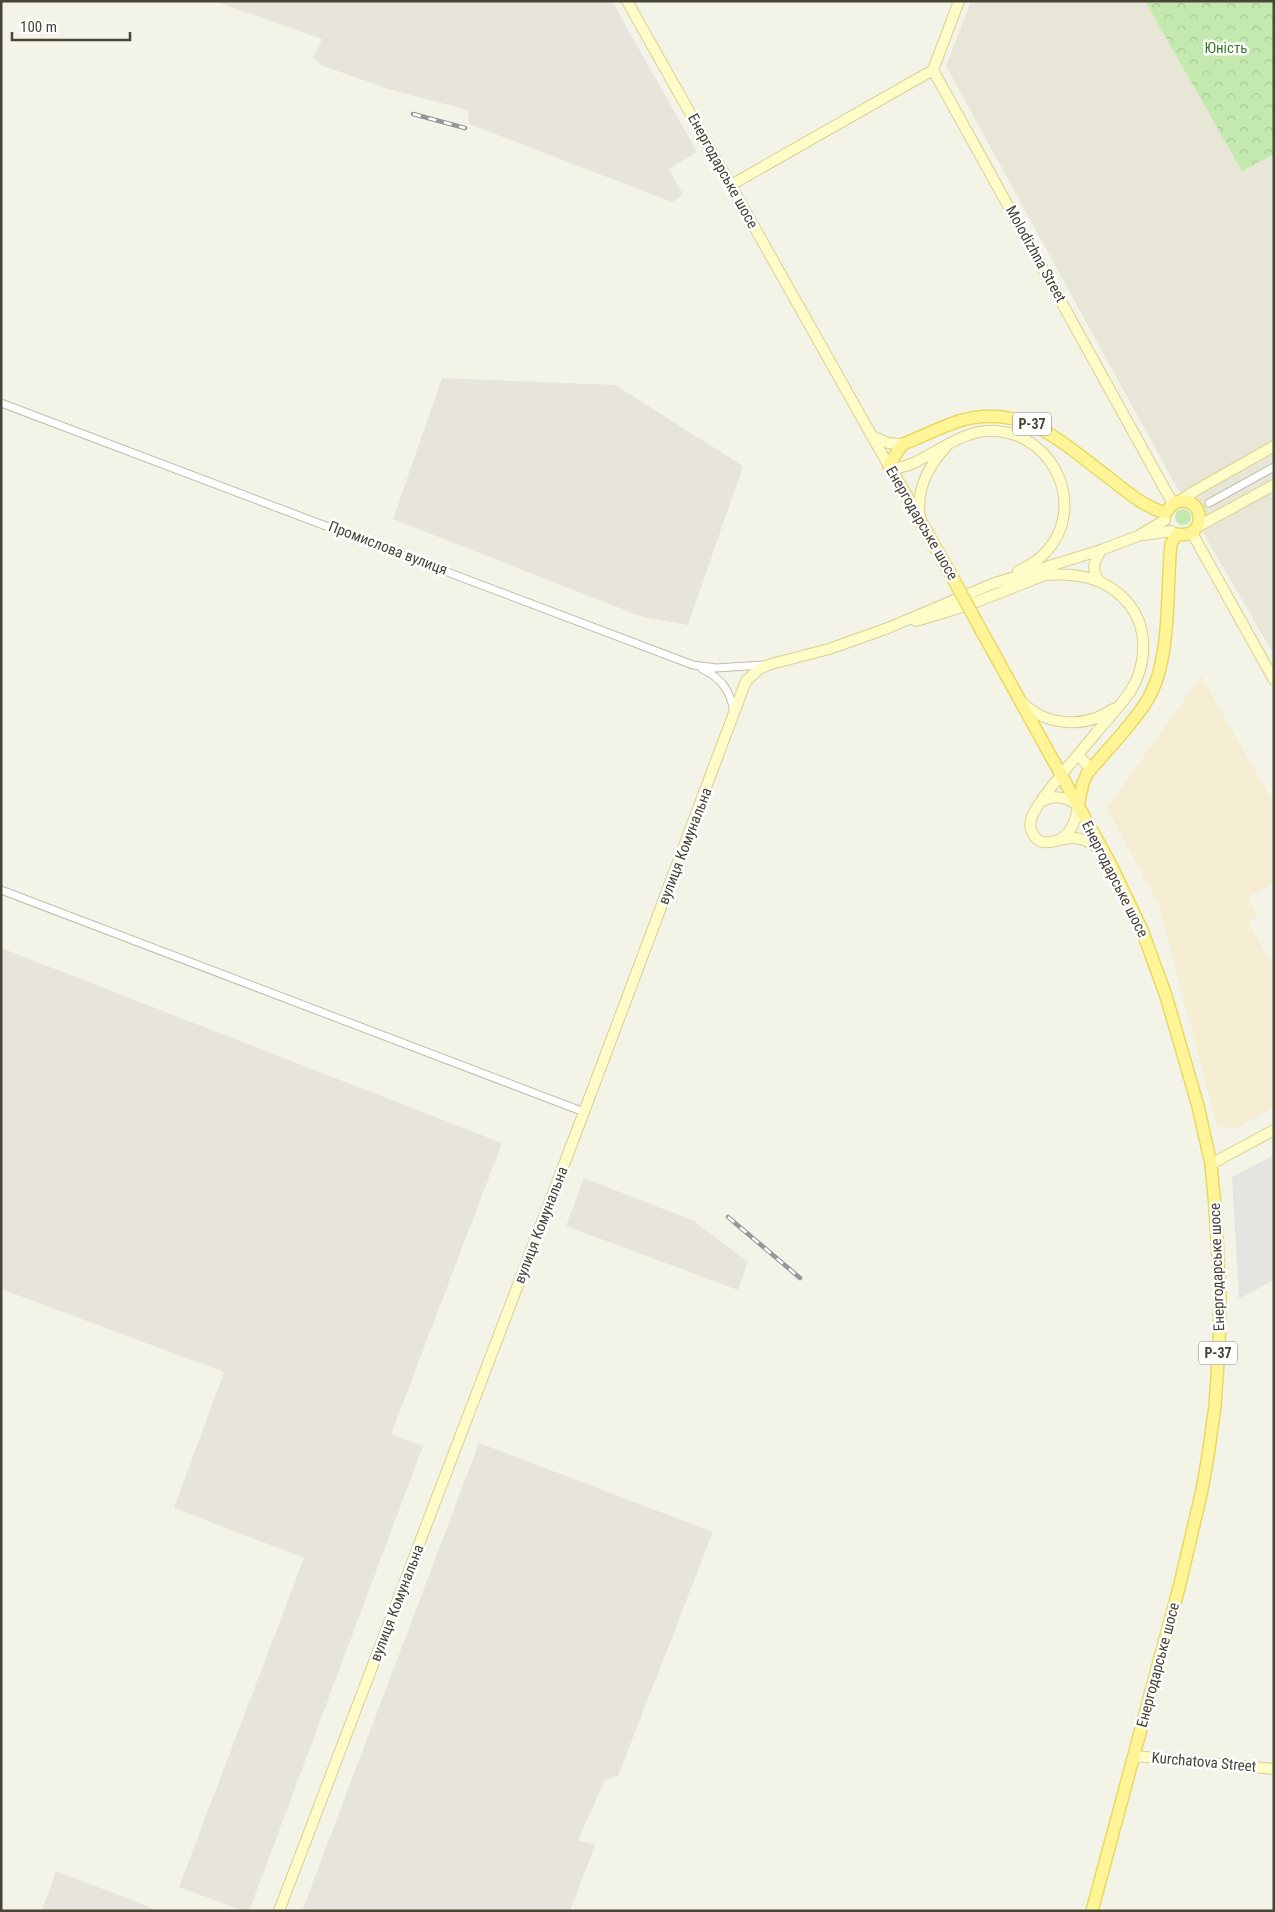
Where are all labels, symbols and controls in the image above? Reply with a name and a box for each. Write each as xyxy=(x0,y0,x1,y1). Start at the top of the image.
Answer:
scale bar xyxy=(12,10,130,42)
text: 100 m xyxy=(20,18,57,36)
park label: Юність xyxy=(1204,39,1248,57)
street label: Енергодарське шосе xyxy=(684,111,762,231)
street label: Molodizhna Street xyxy=(1002,203,1070,305)
road number: Р-37 xyxy=(1013,412,1051,436)
street label: Енергодарське шосе xyxy=(882,463,962,583)
street label: Промислова вулиця xyxy=(326,517,450,579)
street label: вулиця Комунальна xyxy=(654,785,716,907)
street label: Енергодарське шосе xyxy=(1078,818,1152,940)
street label: вулиця Комунальна xyxy=(510,1164,572,1286)
street label: Енергодарське шосе xyxy=(1206,1203,1228,1331)
road number: Р-37 xyxy=(1199,1342,1237,1365)
street label: вулиця Комунальна xyxy=(366,1542,428,1664)
street label: Енергодарське шосе xyxy=(1133,1601,1183,1729)
street label: Kurchatova Street xyxy=(1151,1748,1257,1776)

